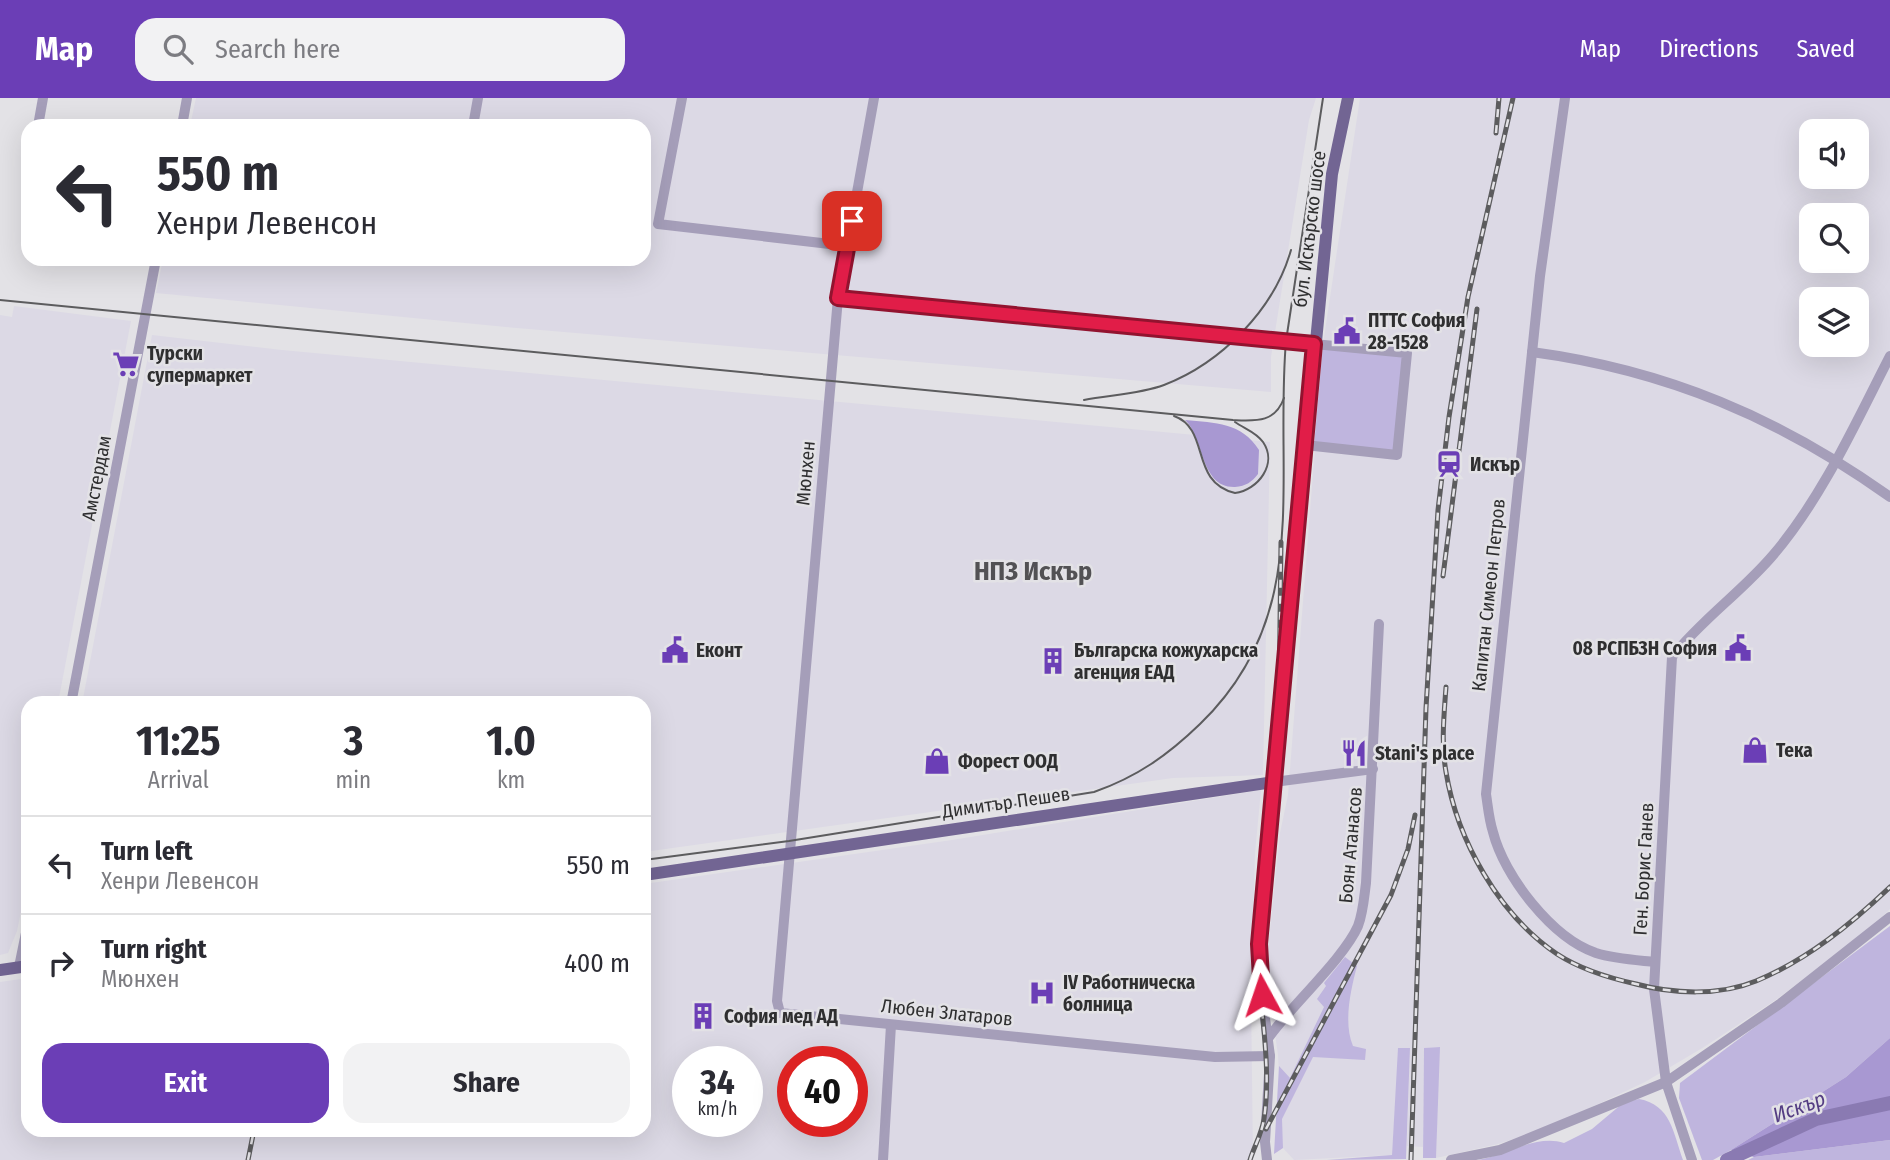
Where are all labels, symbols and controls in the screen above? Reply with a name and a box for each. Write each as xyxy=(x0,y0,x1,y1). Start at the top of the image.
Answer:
search box xyxy=(135,18,625,81)
text: Map xyxy=(35,29,93,69)
icon: search xyxy=(159,30,197,68)
text: Search here xyxy=(215,34,340,65)
text: Map xyxy=(1580,35,1621,63)
text: Directions xyxy=(1659,35,1758,63)
text: Saved xyxy=(1796,35,1855,63)
map controls xyxy=(1799,119,1869,357)
button: sound xyxy=(1799,119,1869,189)
text: 550 m xyxy=(157,144,279,203)
icon: left xyxy=(42,147,133,238)
street label: бул. Искърско шосе xyxy=(1288,150,1330,309)
pin xyxy=(822,191,882,251)
icon: arrive xyxy=(833,202,871,240)
button: search xyxy=(1799,203,1869,273)
text: Хенри Левенсон xyxy=(157,204,377,242)
button: layers xyxy=(1799,287,1869,357)
place label: ПТТС София 28-1528 xyxy=(1367,309,1465,354)
public building icon: ПТТС София 28-1528 xyxy=(1332,316,1362,346)
place label: Турски супермаркет xyxy=(147,342,253,387)
supermarket icon: Турски супермаркет xyxy=(111,349,141,379)
street label: Амстердам xyxy=(77,433,116,523)
street label: Мюнхен xyxy=(791,440,820,506)
station icon: Искър xyxy=(1434,449,1464,479)
place label: Искър xyxy=(1470,453,1520,476)
street label: Капитан Симеон Петров xyxy=(1467,498,1510,692)
district label: НПЗ Искър xyxy=(974,556,1092,587)
public building icon: 08 РСПБЗН София xyxy=(1723,633,1753,663)
public building icon: Еконт xyxy=(660,635,690,665)
place label: 08 РСПБЗН София xyxy=(1573,637,1717,660)
place label: Еконт xyxy=(696,639,743,662)
place label: Българска кожухарска агенция ЕАД xyxy=(1074,639,1258,684)
building icon: Българска кожухарска агенция ЕАД xyxy=(1038,646,1068,676)
text: 11:25 xyxy=(136,716,221,766)
text: 3 xyxy=(343,716,363,766)
text: 1.0 xyxy=(486,716,536,766)
shop icon: Тека xyxy=(1740,735,1770,765)
restaurant icon: Stani's place xyxy=(1339,738,1369,768)
place label: Тека xyxy=(1776,739,1813,762)
place label: Stani's place xyxy=(1375,742,1475,765)
shop icon: Форест ООД xyxy=(922,746,952,776)
place label: Форест ООД xyxy=(958,750,1058,773)
text: Arrival xyxy=(148,766,209,794)
text: min xyxy=(336,766,371,794)
text: km xyxy=(497,766,525,794)
street label: Димитър Пешев xyxy=(940,782,1071,823)
street label: Боян Атанасов xyxy=(1334,786,1367,904)
street label: Ген. Борис Ганев xyxy=(1629,802,1658,936)
text: Turn left xyxy=(101,836,193,867)
icon: left xyxy=(42,846,80,884)
text: 550 m xyxy=(567,850,630,881)
text: Хенри Левенсон xyxy=(101,867,259,895)
text: Turn right xyxy=(101,934,207,965)
icon: right xyxy=(42,944,80,982)
text: 400 m xyxy=(564,948,630,979)
position arrow xyxy=(1225,958,1299,1032)
text: Мюнхен xyxy=(101,965,179,993)
place label: IV Работническа болница xyxy=(1063,971,1195,1016)
hospital icon: IV Работническа болница xyxy=(1027,978,1057,1008)
street label: Любен Златаров xyxy=(880,994,1014,1031)
building icon: София мед АД xyxy=(688,1001,718,1031)
place label: София мед АД xyxy=(724,1005,838,1028)
button: Exit xyxy=(42,1043,329,1123)
button: Share xyxy=(343,1043,630,1123)
speed limit sign: 40 xyxy=(777,1046,868,1137)
text: 34 xyxy=(700,1061,735,1103)
water label: Искър xyxy=(1769,1085,1829,1129)
text: km/h xyxy=(697,1098,738,1120)

